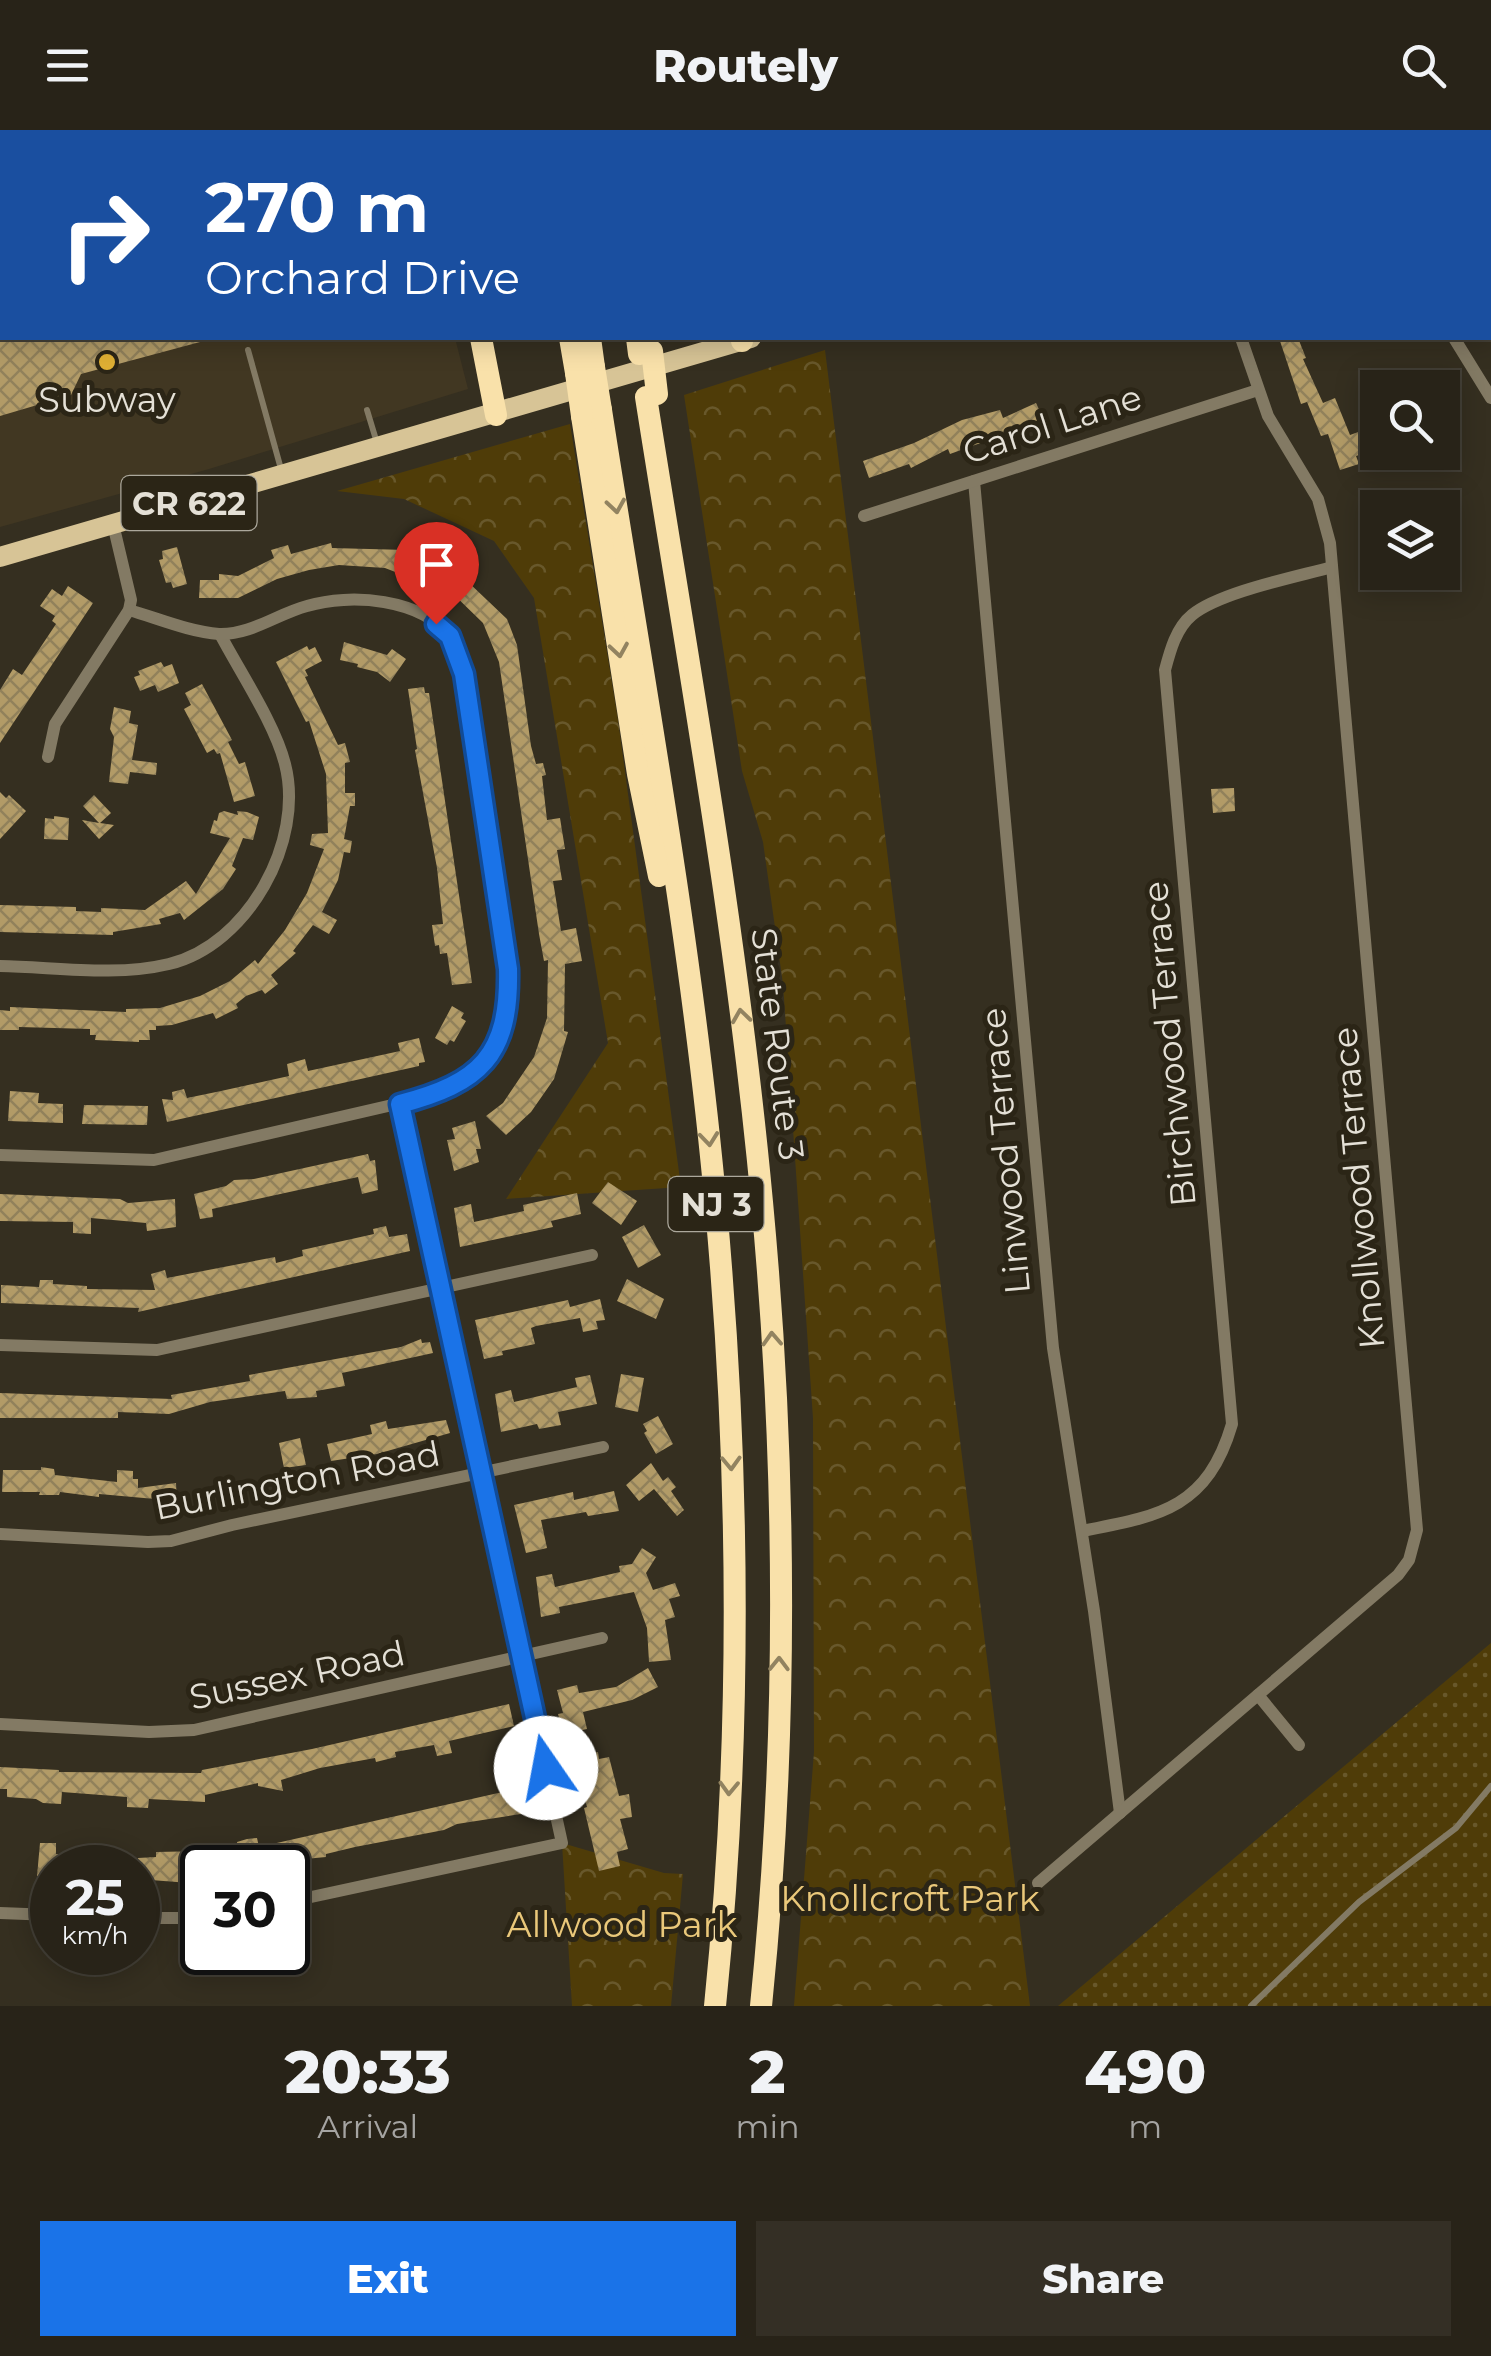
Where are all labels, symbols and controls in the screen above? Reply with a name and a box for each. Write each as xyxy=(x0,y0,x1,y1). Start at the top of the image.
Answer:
icon: menu xyxy=(40,38,95,93)
text: Routely xyxy=(653,38,838,93)
icon: search xyxy=(1396,38,1451,93)
text: 270 m xyxy=(205,164,429,250)
icon: right xyxy=(40,170,170,300)
text: Orchard Drive xyxy=(205,250,520,305)
marker: Subway xyxy=(96,351,118,373)
map controls xyxy=(1360,370,1460,590)
button: search xyxy=(1360,370,1460,470)
street label: Carol Lane xyxy=(957,375,1147,473)
place label: Subway xyxy=(38,378,176,421)
road number: CR 622 xyxy=(121,476,256,530)
button: layers xyxy=(1360,490,1460,590)
one-way arrow xyxy=(605,498,626,514)
pin xyxy=(394,522,479,625)
icon: arrive xyxy=(409,537,464,592)
one-way arrow xyxy=(607,642,628,659)
street label: Birchwood Terrace xyxy=(1133,880,1205,1208)
street label: State Route 3 xyxy=(742,925,814,1163)
street label: Linwood Terrace xyxy=(971,1006,1039,1296)
one-way arrow xyxy=(731,1008,752,1024)
street label: Knollwood Terrace xyxy=(1323,1025,1393,1351)
one-way arrow xyxy=(698,1131,719,1147)
road number: NJ 3 xyxy=(668,1177,764,1231)
one-way arrow xyxy=(762,1331,783,1347)
street label: Burlington Road xyxy=(151,1431,443,1529)
one-way arrow xyxy=(721,1456,742,1472)
street label: Sussex Road xyxy=(185,1631,409,1719)
one-way arrow xyxy=(769,1656,790,1672)
position arrow xyxy=(494,1716,598,1820)
one-way arrow xyxy=(719,1781,740,1797)
speed limit sign: 30 xyxy=(180,1845,310,1975)
text: 25 xyxy=(65,1867,125,1928)
park label: Knollcroft Park xyxy=(780,1877,1040,1920)
park label: Allwood Park xyxy=(507,1903,738,1946)
text: km/h xyxy=(62,1920,128,1950)
text: 20:33 xyxy=(285,2035,451,2108)
text: 2 xyxy=(750,2035,786,2108)
text: 490 xyxy=(1084,2035,1206,2108)
text: Arrival xyxy=(317,2107,418,2146)
text: min xyxy=(735,2107,800,2146)
text: m xyxy=(1128,2107,1162,2146)
button: Exit xyxy=(40,2221,736,2336)
button: Share xyxy=(756,2221,1451,2336)

